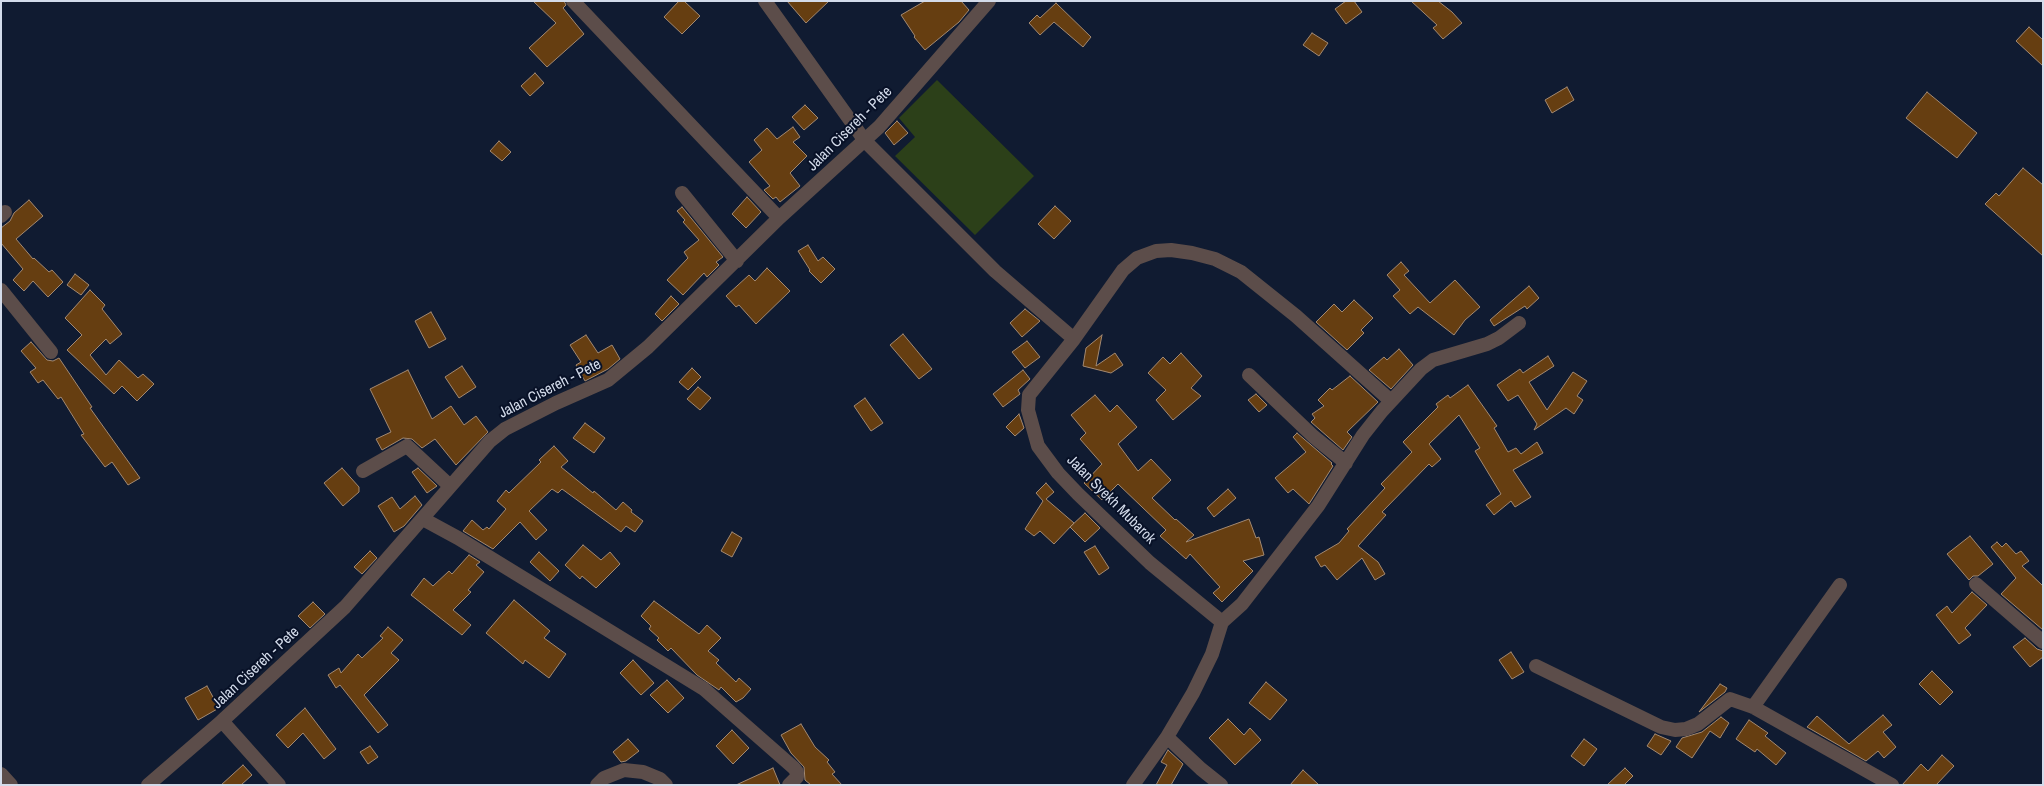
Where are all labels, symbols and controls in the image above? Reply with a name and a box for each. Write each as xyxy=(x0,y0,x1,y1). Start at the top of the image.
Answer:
street label: Jalan Cisereh - Pete xyxy=(804,83,896,175)
street label: Jalan Cisereh - Pete xyxy=(496,356,604,422)
street label: Jalan Syekh Mubarok xyxy=(1063,452,1159,548)
street label: Jalan Cisereh - Pete xyxy=(209,623,303,713)

